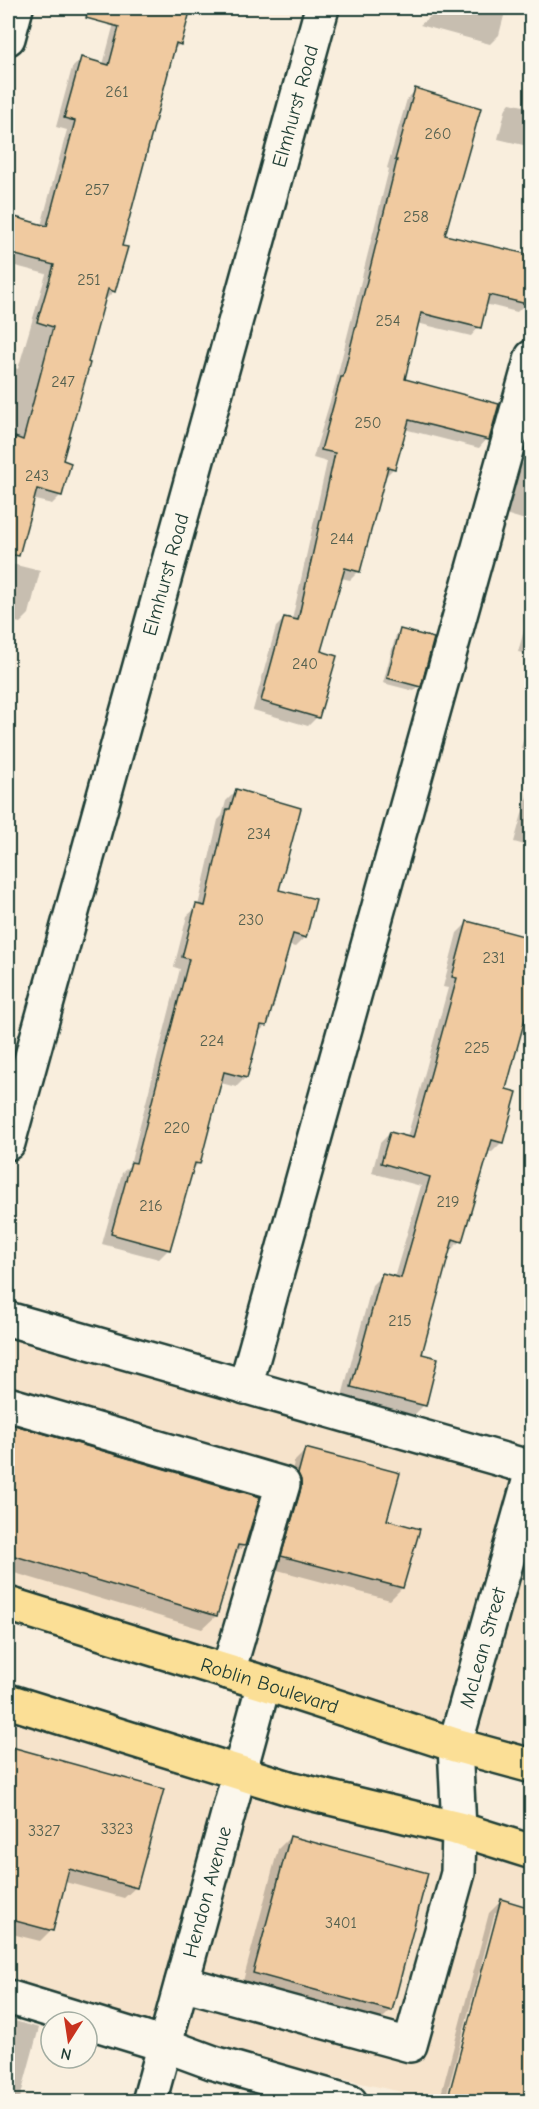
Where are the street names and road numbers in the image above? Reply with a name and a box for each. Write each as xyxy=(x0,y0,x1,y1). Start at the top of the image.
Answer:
street label: Elmhurst Road xyxy=(267,42,323,170)
street label: Elmhurst Road xyxy=(137,511,193,638)
street label: McLean Street xyxy=(454,1584,511,1711)
street label: Roblin Boulevard xyxy=(198,1653,342,1718)
street label: Hendon Avenue xyxy=(178,1823,236,1960)

